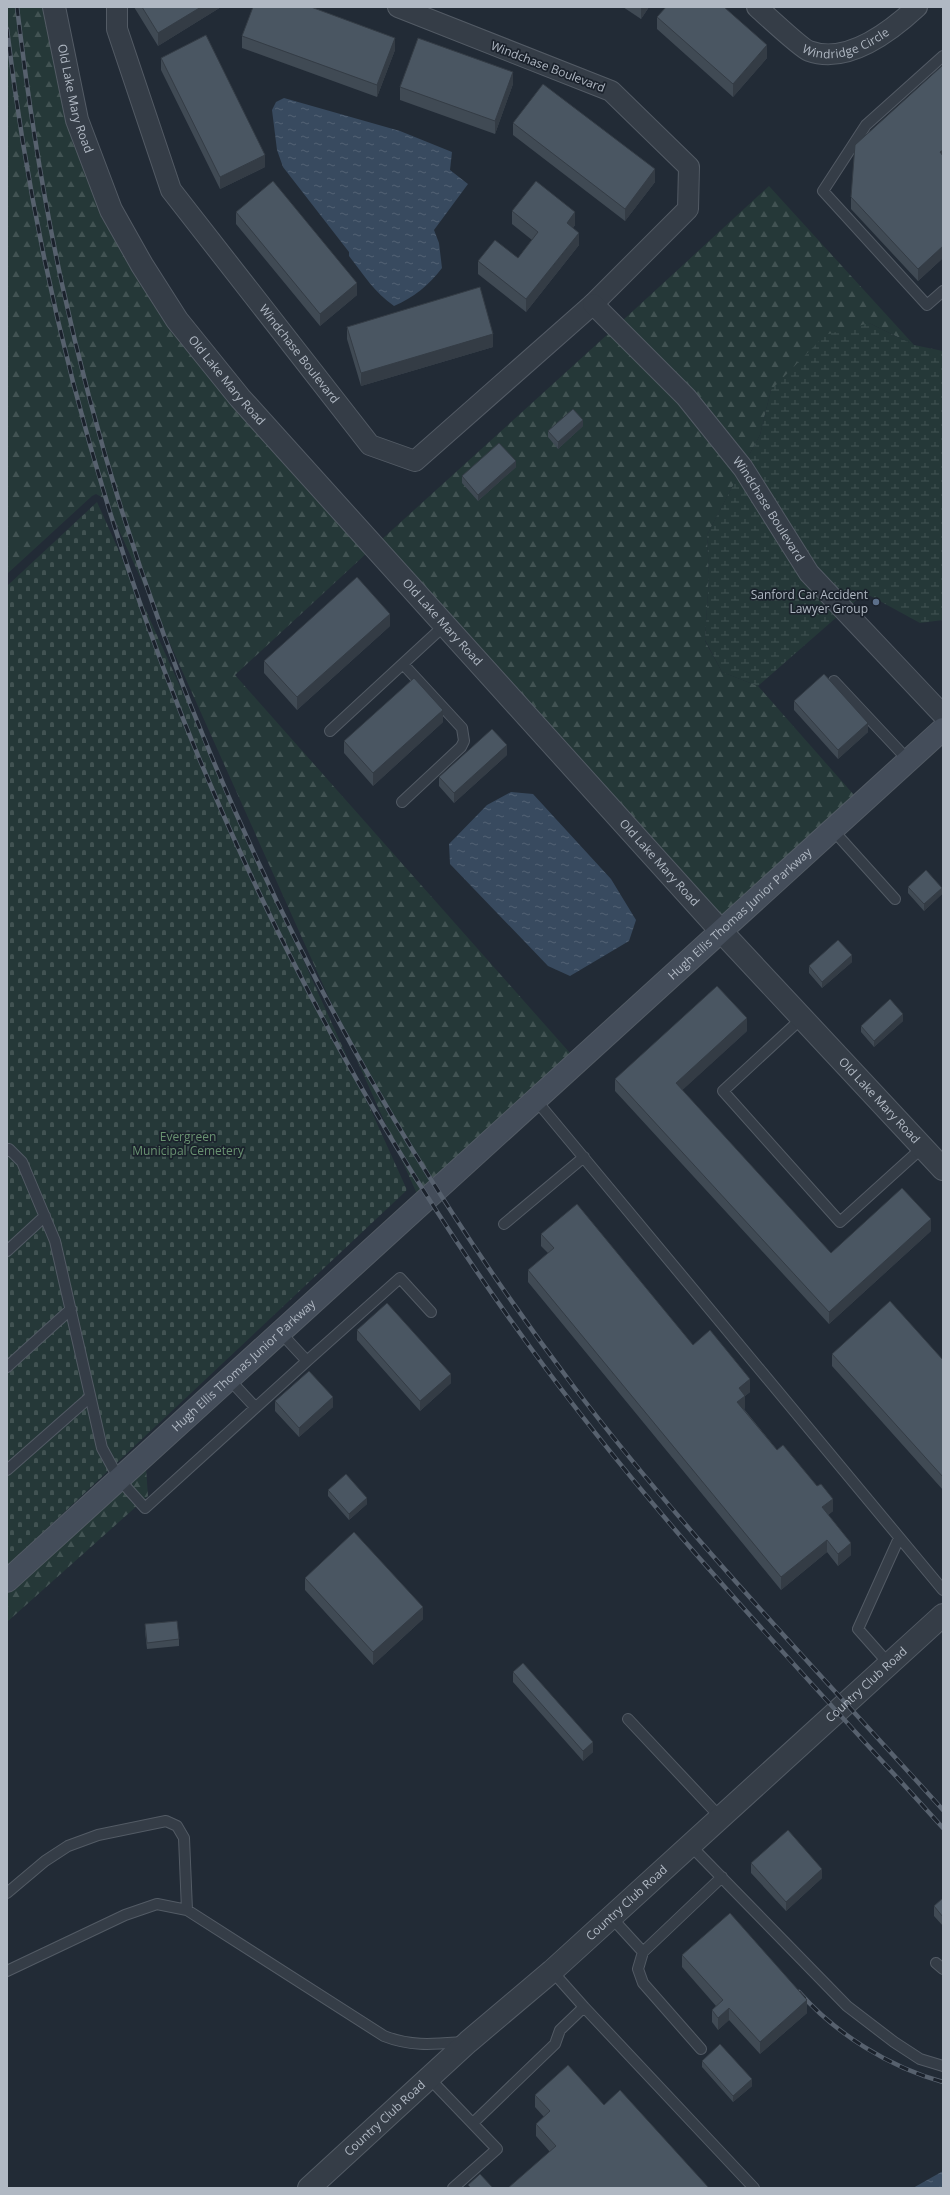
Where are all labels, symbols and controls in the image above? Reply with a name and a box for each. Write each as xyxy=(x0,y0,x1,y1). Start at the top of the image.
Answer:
street label: Windridge Circle xyxy=(799,23,893,62)
street label: Windchase Boulevard xyxy=(489,37,608,96)
street label: Old Lake Mary Road xyxy=(54,42,98,155)
street label: Windchase Boulevard xyxy=(255,301,343,407)
street label: Old Lake Mary Road xyxy=(185,332,269,429)
street label: Windchase Boulevard xyxy=(729,453,809,565)
street label: Old Lake Mary Road xyxy=(399,574,486,669)
place label: Sanford Car Accident Lawyer Group xyxy=(751,586,868,617)
marker: Sanford Car Accident Lawyer Group xyxy=(871,597,881,607)
street label: Old Lake Mary Road xyxy=(616,815,704,910)
street label: Hugh Ellis Thomas Junior Parkway xyxy=(664,843,816,983)
street label: Old Lake Mary Road xyxy=(835,1053,924,1147)
park label: Evergreen Municipal Cemetery xyxy=(132,1128,245,1159)
street label: Hugh Ellis Thomas Junior Parkway xyxy=(168,1295,320,1435)
street label: Country Club Road xyxy=(822,1643,911,1726)
street label: Country Club Road xyxy=(582,1861,671,1944)
street label: Country Club Road xyxy=(340,2076,429,2160)

